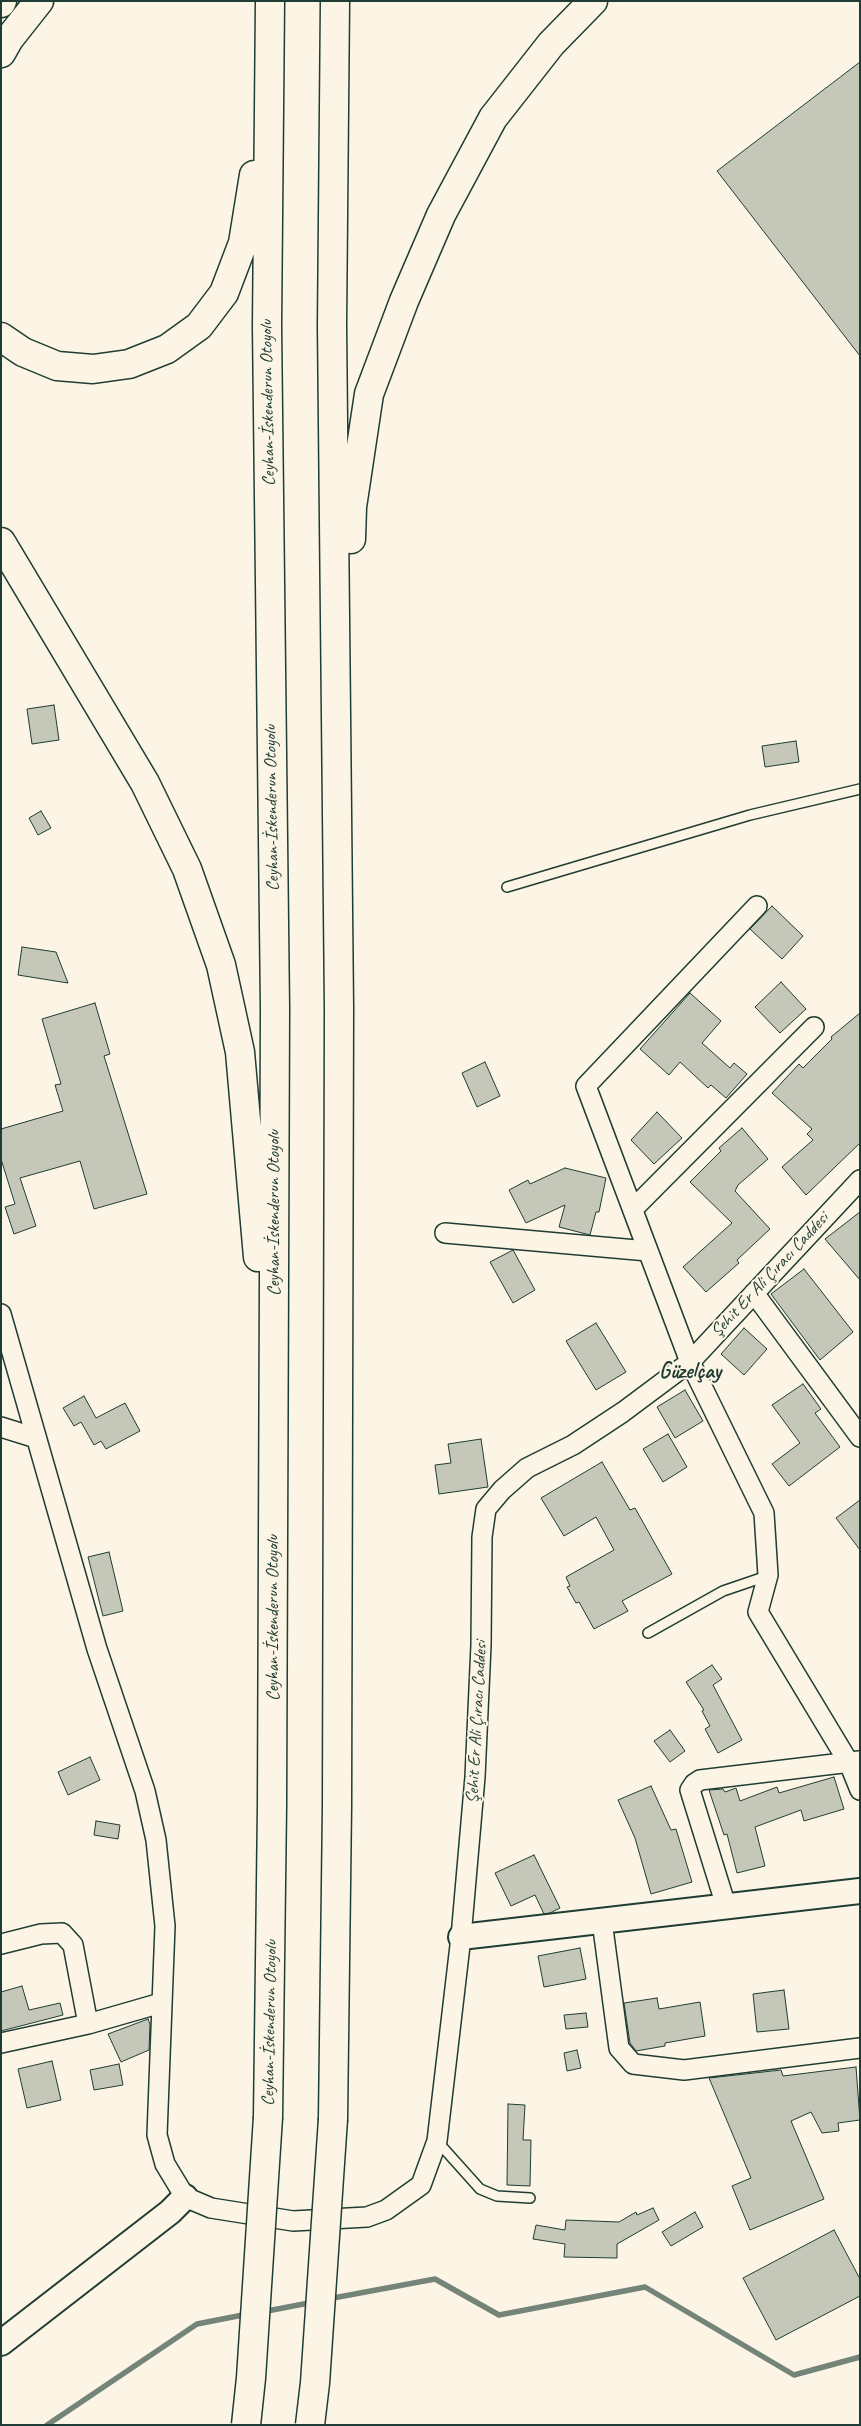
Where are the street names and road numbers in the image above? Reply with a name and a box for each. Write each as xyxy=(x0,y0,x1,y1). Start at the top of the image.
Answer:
street label: Ceyhan-İskenderun Otoyolu xyxy=(256,320,280,486)
street label: Ceyhan-İskenderun Otoyolu xyxy=(260,725,284,891)
street label: Ceyhan-İskenderun Otoyolu xyxy=(263,1130,285,1296)
street label: Şehit Er Ali Çıracı Caddesi xyxy=(707,1208,833,1342)
street label: Ceyhan-İskenderun Otoyolu xyxy=(262,1535,284,1701)
street label: Şehit Er Ali Çıracı Caddesi xyxy=(462,1640,492,1804)
street label: Ceyhan-İskenderun Otoyolu xyxy=(258,1940,282,2106)

